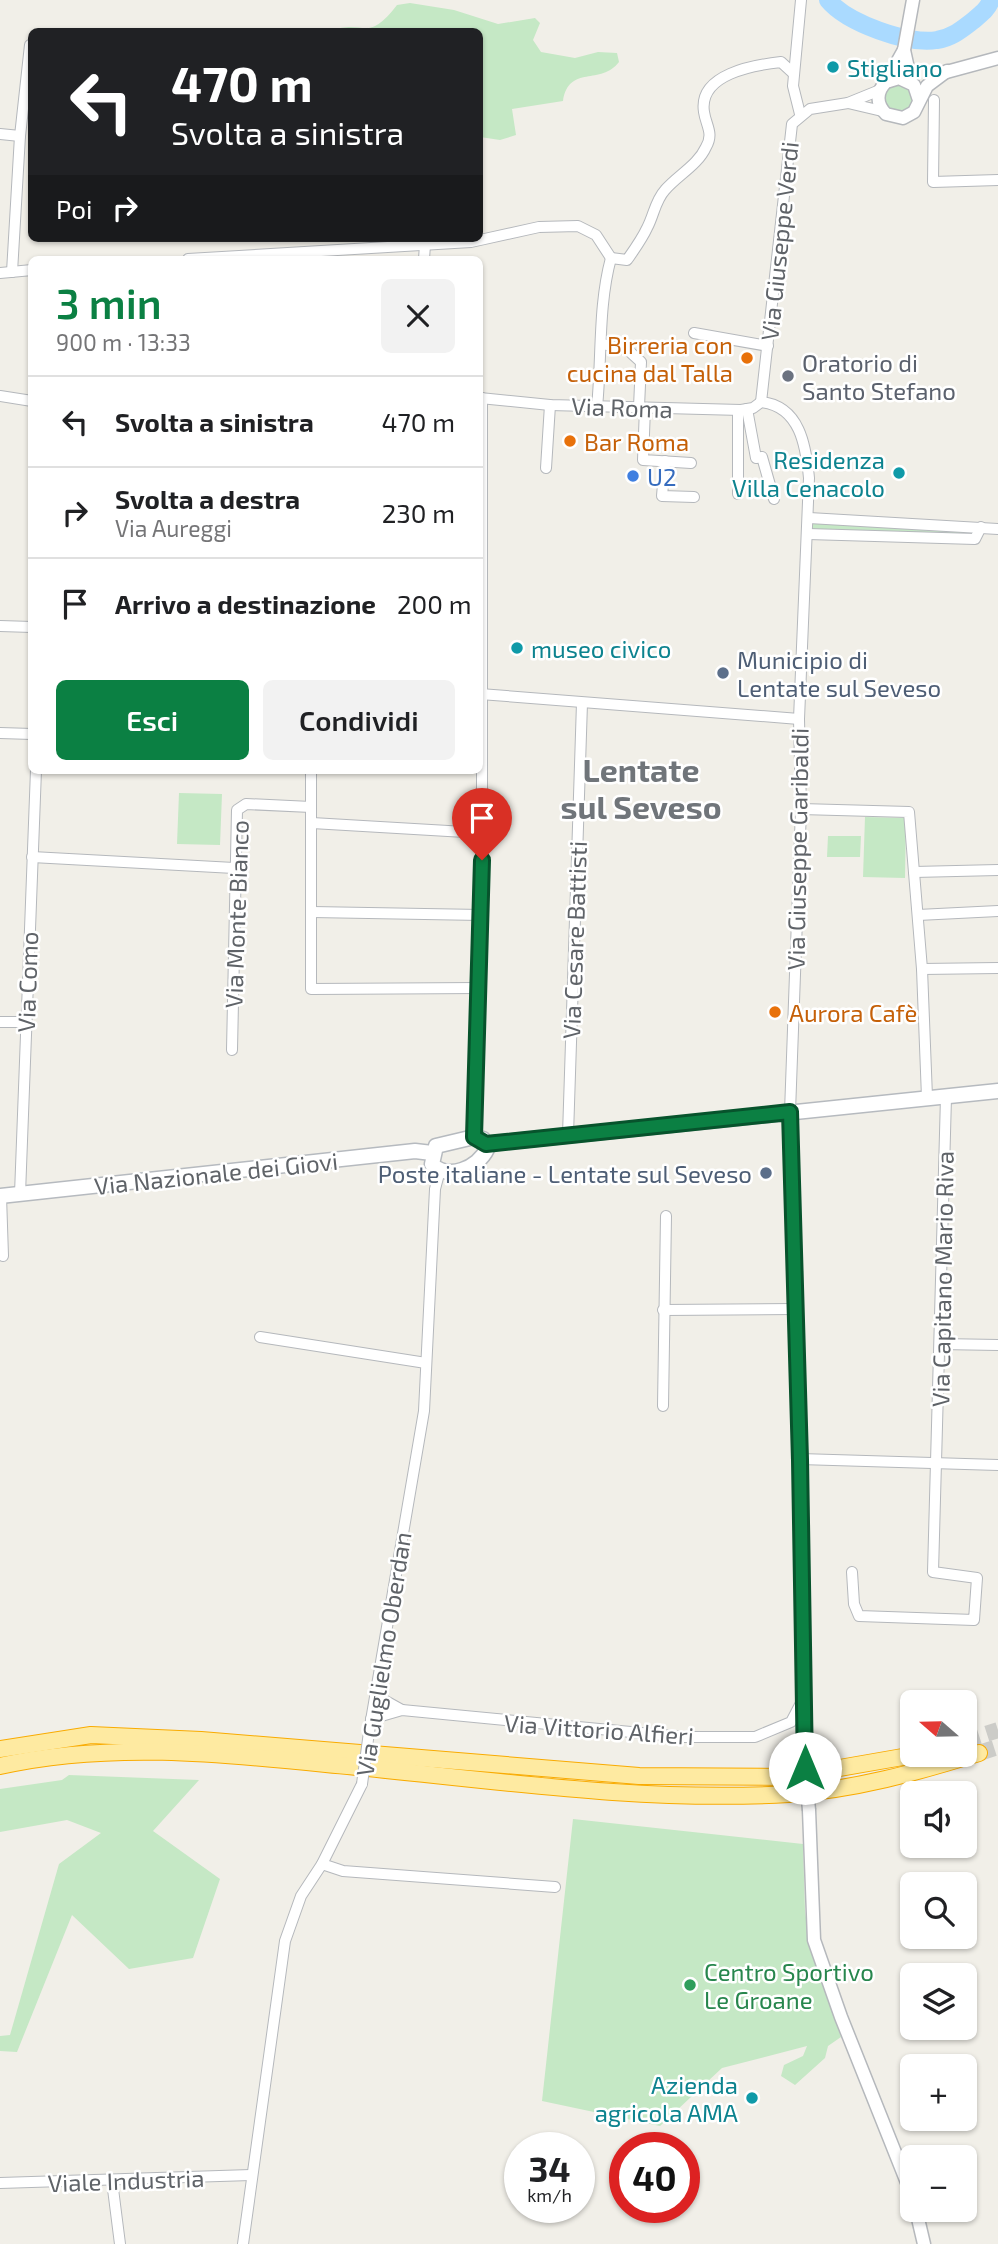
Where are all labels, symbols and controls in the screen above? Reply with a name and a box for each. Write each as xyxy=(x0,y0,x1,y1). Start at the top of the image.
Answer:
text: 470 m xyxy=(171,53,313,112)
place label: Stigliano xyxy=(847,53,943,82)
icon: left xyxy=(56,56,147,147)
marker: Stigliano xyxy=(825,59,841,75)
text: Svolta a sinistra xyxy=(171,113,404,151)
street label: Via Giuseppe Verdi xyxy=(754,140,804,342)
icon: right xyxy=(106,189,144,227)
text: Poi xyxy=(56,193,92,224)
text: 3 min xyxy=(56,277,162,327)
button: close xyxy=(381,279,455,353)
text: 900 m · 13:33 xyxy=(56,328,191,356)
place label: Birreria con cucina dal Talla xyxy=(567,330,733,387)
place label: Oratorio di Santo Stefano xyxy=(802,348,956,405)
marker: Birreria con cucina dal Talla xyxy=(739,350,755,366)
marker: Oratorio di Santo Stefano xyxy=(780,368,796,384)
street label: Via Roma xyxy=(571,391,673,423)
icon: left xyxy=(56,403,94,441)
text: Svolta a sinistra xyxy=(115,406,314,437)
text: 470 m xyxy=(381,406,455,437)
place label: Bar Roma xyxy=(584,427,689,456)
marker: Bar Roma xyxy=(562,433,578,449)
place label: Residenza Villa Cenacolo xyxy=(732,445,885,502)
place label: U2 xyxy=(647,462,676,491)
marker: Residenza Villa Cenacolo xyxy=(891,465,907,481)
marker: U2 xyxy=(625,468,641,484)
text: Svolta a destra xyxy=(115,483,300,514)
icon: right xyxy=(56,494,94,532)
text: 230 m xyxy=(382,497,455,528)
text: Via Aureggi xyxy=(115,514,232,542)
icon: arrive xyxy=(56,585,94,623)
text: Arrivo a destinazione xyxy=(115,588,376,619)
text: 200 m xyxy=(397,588,472,619)
place label: museo civico xyxy=(531,634,671,663)
marker: museo civico xyxy=(509,640,525,656)
place label: Municipio di Lentate sul Seveso xyxy=(737,645,941,702)
marker: Municipio di Lentate sul Seveso xyxy=(715,665,731,681)
button: Esci xyxy=(56,680,249,760)
button: Condividi xyxy=(263,680,455,760)
street label: Via Giuseppe Garibaldi xyxy=(780,728,814,970)
district label: Lentate sul Seveso xyxy=(560,750,722,825)
pin xyxy=(452,788,512,860)
icon: arrive xyxy=(463,799,501,837)
street label: Via Monte Bianco xyxy=(218,819,254,1009)
street label: Via Cesare Battisti xyxy=(556,840,592,1040)
street label: Via Como xyxy=(11,931,43,1033)
place label: Aurora Cafè xyxy=(789,998,917,1027)
marker: Aurora Cafè xyxy=(767,1004,783,1020)
street label: Via Nazionale dei Giovi xyxy=(93,1146,339,1200)
street label: Via Capitano Mario Riva xyxy=(925,1151,959,1407)
place label: Poste italiane - Lentate sul Seveso xyxy=(378,1159,752,1188)
marker: Poste italiane - Lentate sul Seveso xyxy=(758,1165,774,1181)
street label: Via Guglielmo Oberdan xyxy=(349,1530,417,1778)
north arrow xyxy=(900,1690,976,1768)
map controls xyxy=(900,1690,977,2222)
street label: Via Vittorio Alfieri xyxy=(503,1708,695,1750)
position arrow xyxy=(768,1731,842,1805)
button: sound xyxy=(900,1781,977,1858)
button: search xyxy=(900,1872,977,1949)
place label: Centro Sportivo Le Groane xyxy=(704,1957,874,2014)
button: layers xyxy=(900,1963,977,2040)
marker: Centro Sportivo Le Groane xyxy=(682,1977,698,1993)
button: + xyxy=(900,2054,977,2131)
place label: Azienda agricola AMA xyxy=(595,2070,738,2127)
marker: Azienda agricola AMA xyxy=(744,2090,760,2106)
speed limit sign: 40 xyxy=(609,2132,700,2223)
button: − xyxy=(900,2145,977,2222)
text: 34 xyxy=(528,2147,571,2189)
street label: Viale Industria xyxy=(47,2163,205,2197)
text: km/h xyxy=(527,2184,572,2206)

